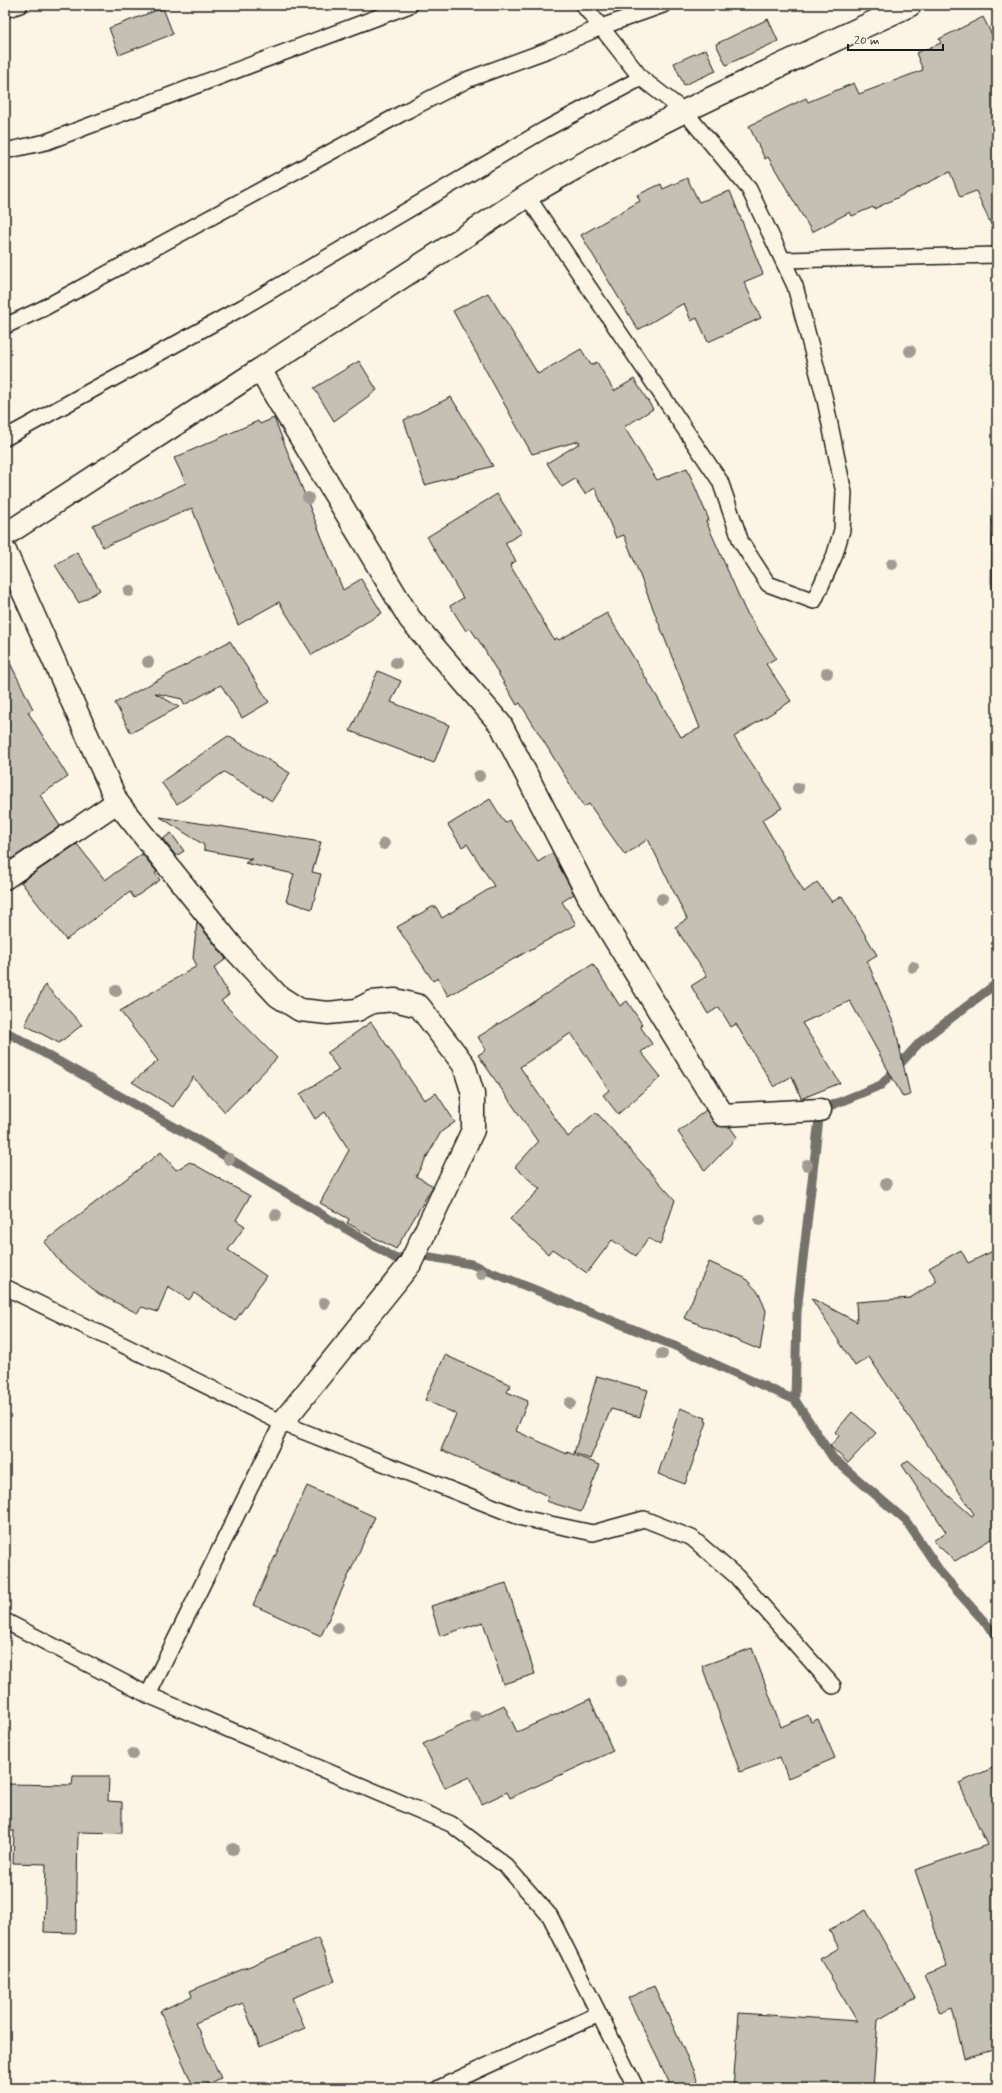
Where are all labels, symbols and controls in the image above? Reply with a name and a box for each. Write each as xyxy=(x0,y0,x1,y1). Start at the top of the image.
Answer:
scale bar xyxy=(848,26,943,52)
text: 20 m xyxy=(854,33,880,49)

